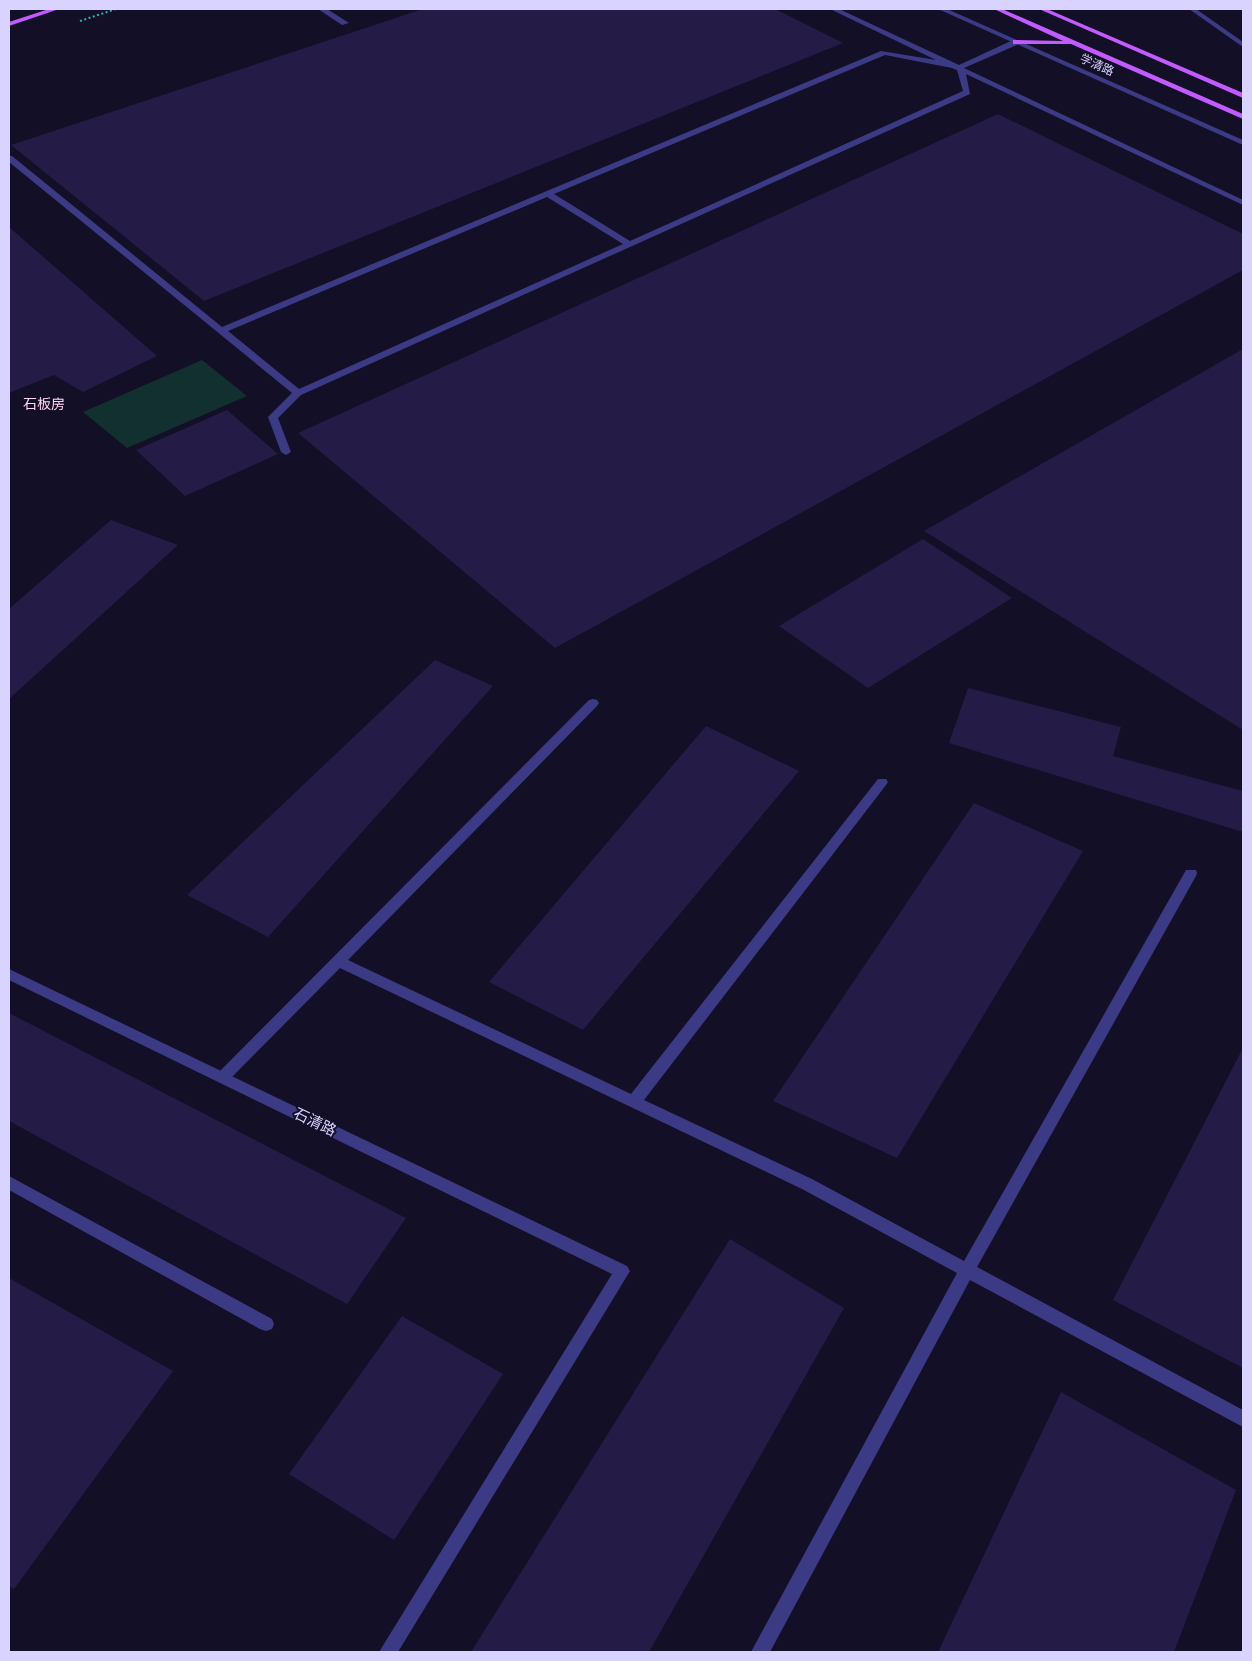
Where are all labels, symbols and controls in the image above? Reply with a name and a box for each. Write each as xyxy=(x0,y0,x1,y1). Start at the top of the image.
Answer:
street label: 学清路 xyxy=(1078,51,1116,79)
district label: 石板房 xyxy=(23,396,65,413)
street label: 石清路 xyxy=(291,1104,339,1140)

